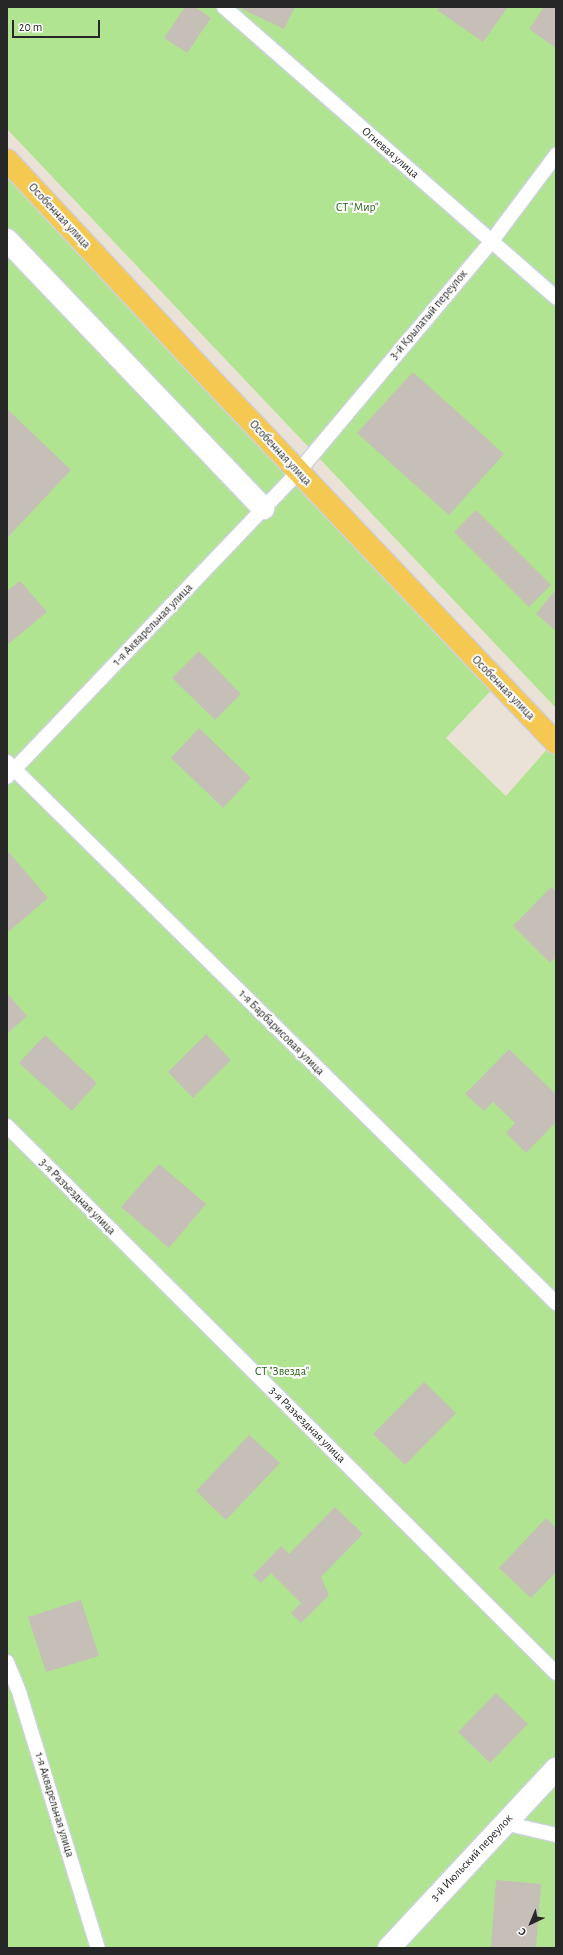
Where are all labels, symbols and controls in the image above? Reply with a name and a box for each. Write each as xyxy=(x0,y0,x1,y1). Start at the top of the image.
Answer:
scale bar xyxy=(14,12,102,38)
text: 20 m xyxy=(19,21,42,33)
street label: Огневая улица xyxy=(358,124,422,182)
street label: Особенная улица xyxy=(25,180,93,252)
park label: СТ "Мир" xyxy=(336,201,378,215)
street label: 3-й Крылатый переулок xyxy=(387,267,471,363)
street label: Особенная улица xyxy=(246,417,314,489)
street label: 1-я Акварельная улица xyxy=(110,581,196,669)
street label: Особенная улица xyxy=(468,653,538,723)
street label: 1-я Барбарисовая улица xyxy=(235,987,327,1079)
street label: 3-я Разъездная улица xyxy=(36,1156,118,1238)
park label: СТ "Звезда" xyxy=(255,1365,309,1379)
street label: 3-я Разъездная улица xyxy=(266,1384,348,1466)
street label: 1-я Акварельная улица xyxy=(31,1751,77,1859)
street label: 3-й Июльский переулок xyxy=(428,1811,516,1905)
north arrow xyxy=(511,1903,551,1943)
text: С xyxy=(516,1926,528,1938)

